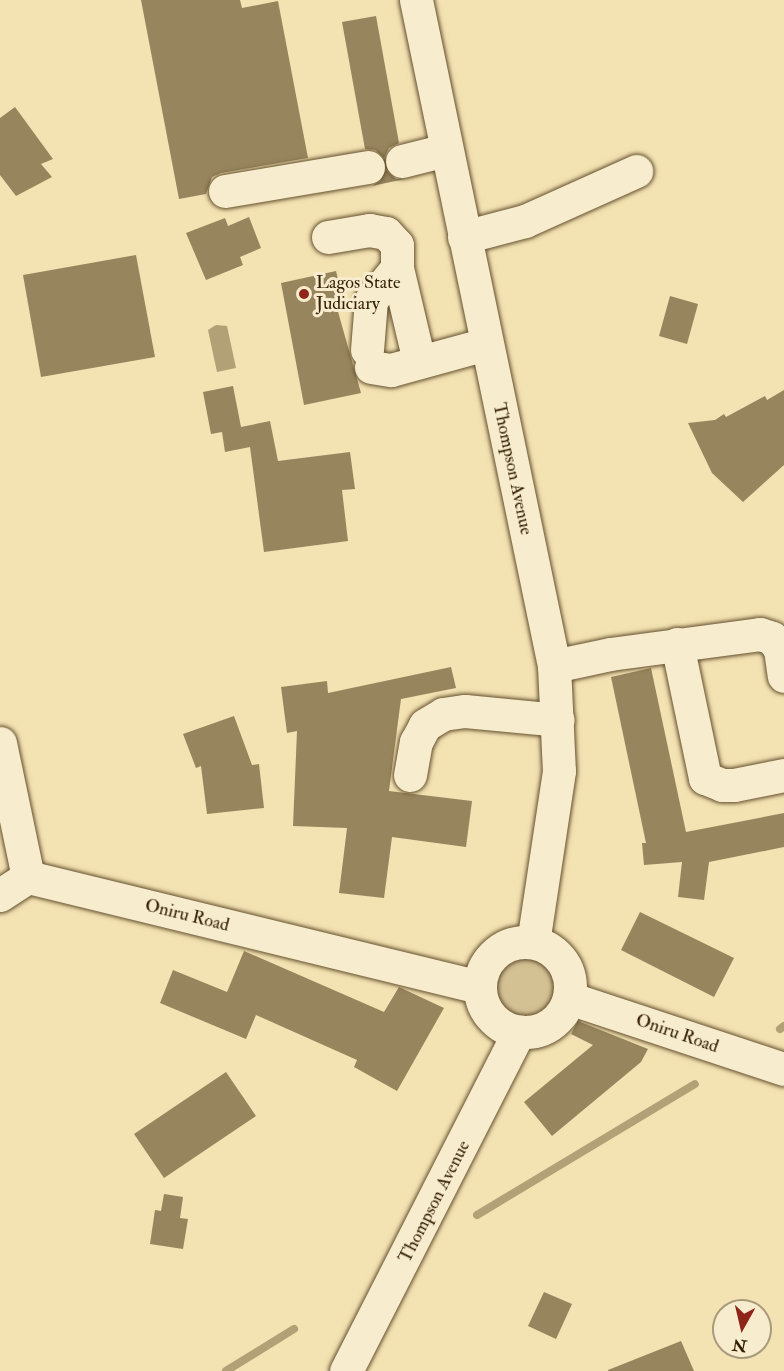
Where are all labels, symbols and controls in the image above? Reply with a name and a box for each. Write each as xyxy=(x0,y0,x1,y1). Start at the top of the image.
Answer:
place label: Lagos State Judiciary xyxy=(316,273,401,316)
marker: Lagos State Judiciary xyxy=(297,287,311,301)
street label: Thompson Avenue xyxy=(487,401,537,537)
street label: Oniru Road xyxy=(143,895,231,937)
street label: Oniru Road xyxy=(633,1010,721,1058)
street label: Thompson Avenue xyxy=(395,1137,475,1267)
north arrow xyxy=(712,1299,772,1359)
text: N xyxy=(731,1334,748,1356)

